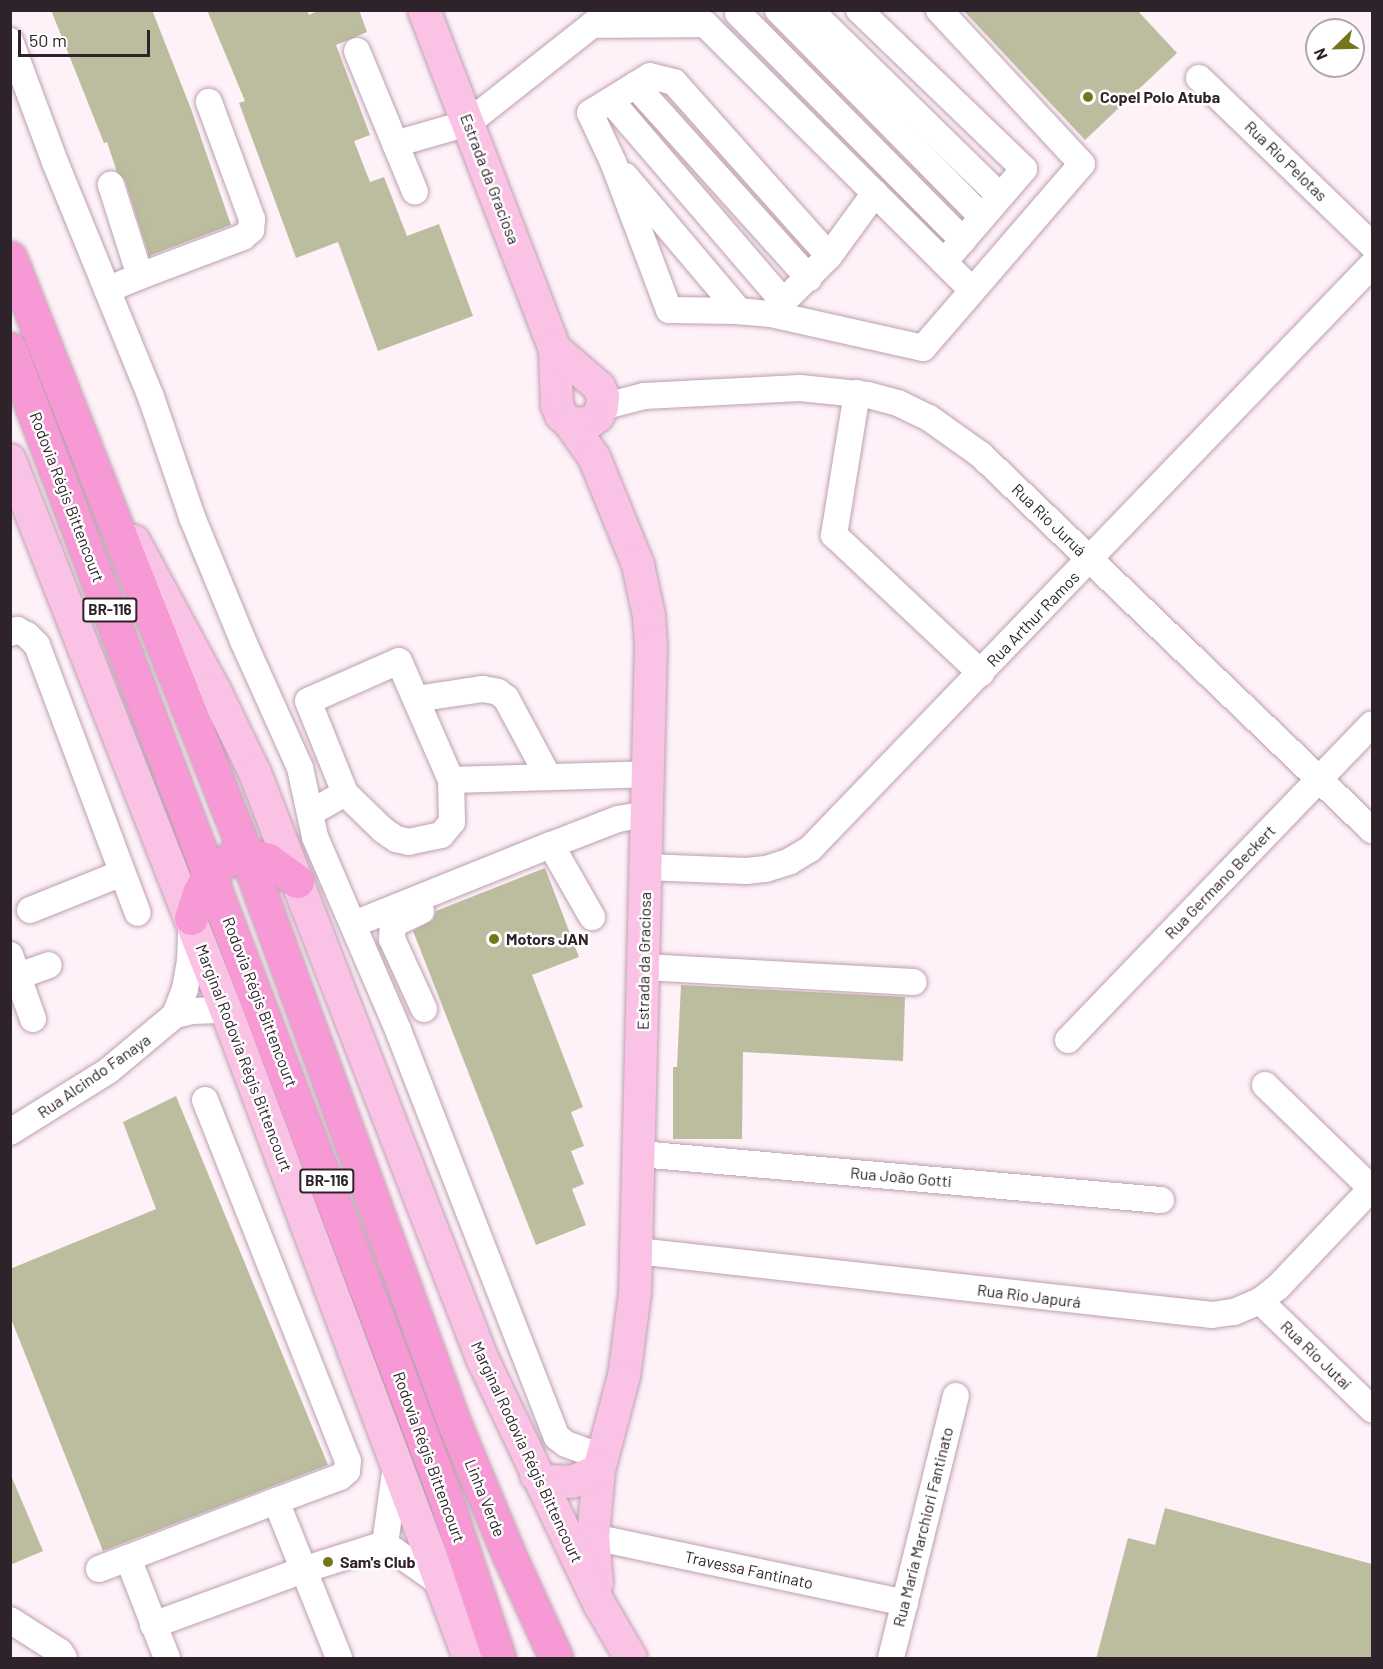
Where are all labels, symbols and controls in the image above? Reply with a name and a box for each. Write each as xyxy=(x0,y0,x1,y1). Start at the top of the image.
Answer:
scale bar xyxy=(21,18,153,56)
north arrow xyxy=(1305,18,1365,78)
text: 50 m xyxy=(29,29,67,51)
text: N xyxy=(1309,46,1331,63)
place label: Copel Polo Atuba xyxy=(1100,87,1220,107)
marker: Copel Polo Atuba xyxy=(1081,90,1095,104)
street label: Estrada da Graciosa xyxy=(456,111,524,247)
street label: Rua Rio Pelotas xyxy=(1241,117,1331,205)
street label: Rodovia Régis Bittencourt xyxy=(26,409,108,585)
street label: Rua Rio Juruá xyxy=(1008,480,1090,560)
street label: Rua Arthur Ramos xyxy=(983,567,1083,671)
road number: BR-116 xyxy=(82,598,138,622)
street label: Rua Germano Beckert xyxy=(1161,821,1279,943)
street label: Estrada da Graciosa xyxy=(633,892,655,1030)
street label: Rodovia Régis Bittencourt xyxy=(219,914,301,1090)
place label: Motors JAN xyxy=(506,929,589,949)
marker: Motors JAN xyxy=(487,932,501,946)
street label: Marginal Rodovia Régis Bittencourt xyxy=(192,942,296,1174)
street label: Rua Alcindo Fanaya xyxy=(34,1030,154,1122)
street label: Rua João Gotti xyxy=(849,1163,953,1191)
road number: BR-116 xyxy=(298,1169,356,1193)
street label: Rua Rio Japurá xyxy=(976,1280,1082,1312)
street label: Rua Rio Jutaí xyxy=(1277,1317,1355,1393)
street label: Marginal Rodovia Régis Bittencourt xyxy=(467,1338,587,1566)
street label: Rodovia Régis Bittencourt xyxy=(389,1369,469,1545)
street label: Rua Maria Marchiori Fantinato xyxy=(889,1425,957,1629)
street label: Linha Verde xyxy=(461,1456,509,1540)
street label: Travessa Fantinato xyxy=(683,1547,815,1593)
place label: Sam's Club xyxy=(340,1552,416,1572)
marker: Sam's Club xyxy=(321,1555,335,1569)

